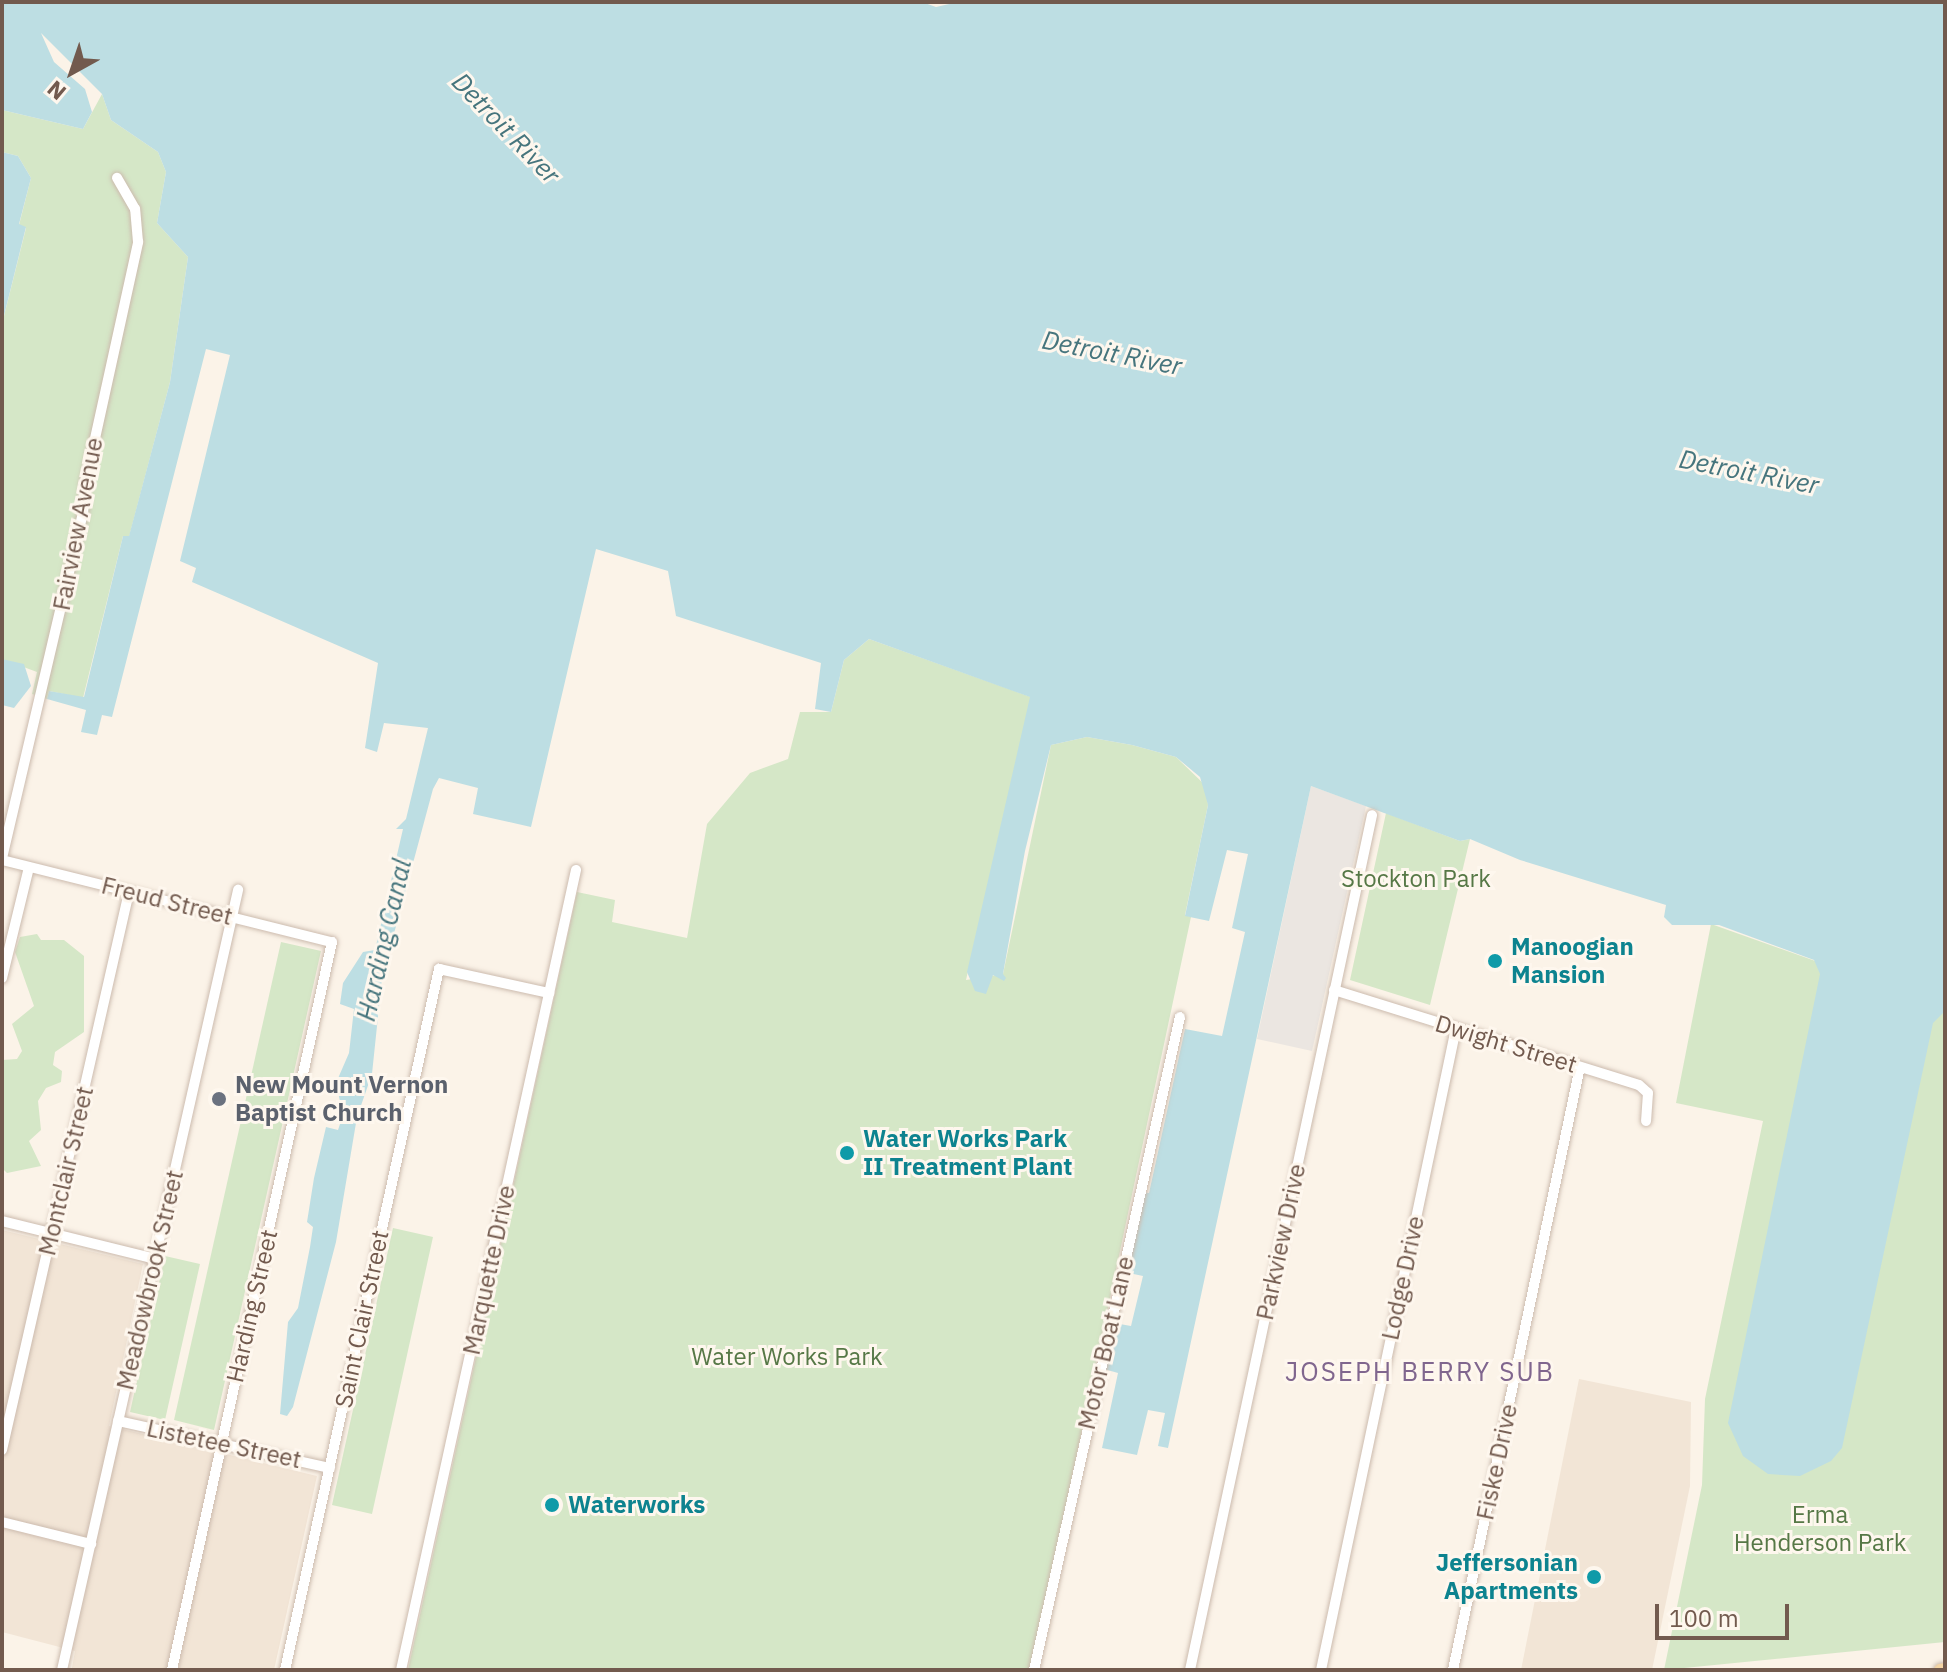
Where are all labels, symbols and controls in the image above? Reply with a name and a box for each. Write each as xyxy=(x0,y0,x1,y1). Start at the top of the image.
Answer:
north arrow xyxy=(32,32,112,112)
water label: Detroit River xyxy=(446,66,566,190)
text: N xyxy=(41,75,72,107)
water label: Detroit River xyxy=(1039,324,1185,382)
street label: Fairview Avenue xyxy=(47,435,109,613)
water label: Detroit River xyxy=(1676,443,1822,501)
water label: Harding Canal xyxy=(350,856,418,1024)
park label: Stockton Park xyxy=(1341,865,1491,893)
street label: Freud Street xyxy=(99,871,235,931)
place label: Manoogian Mansion xyxy=(1511,933,1634,989)
marker: Manoogian Mansion xyxy=(1486,952,1504,970)
street label: Dwight Street xyxy=(1432,1009,1580,1079)
place label: New Mount Vernon Baptist Church xyxy=(235,1071,448,1127)
street label: Montclair Street xyxy=(33,1084,99,1258)
marker: New Mount Vernon Baptist Church xyxy=(210,1090,228,1108)
place label: Water Works Park II Treatment Plant xyxy=(863,1125,1072,1181)
marker: Water Works Park II Treatment Plant xyxy=(838,1144,856,1162)
street label: Parkview Drive xyxy=(1250,1161,1312,1323)
street label: Meadowbrook Street xyxy=(111,1167,189,1393)
street label: Marquette Drive xyxy=(457,1183,521,1357)
street label: Lodge Drive xyxy=(1376,1213,1430,1343)
street label: Harding Street xyxy=(220,1227,284,1385)
street label: Saint Clair Street xyxy=(329,1227,395,1411)
street label: Motor Boat Lane xyxy=(1072,1254,1140,1432)
park label: Water Works Park xyxy=(691,1343,883,1371)
district label: JOSEPH BERRY SUB xyxy=(1285,1356,1555,1388)
street label: Fiske Drive xyxy=(1471,1401,1523,1523)
street label: Listetee Street xyxy=(144,1414,304,1474)
place label: Waterworks xyxy=(568,1491,705,1519)
marker: Waterworks xyxy=(543,1496,561,1514)
park label: Erma Henderson Park xyxy=(1734,1501,1906,1557)
place label: Jeffersonian Apartments xyxy=(1436,1549,1578,1605)
marker: Jeffersonian Apartments xyxy=(1585,1568,1603,1586)
scale bar xyxy=(1659,1588,1793,1638)
text: 100 m xyxy=(1669,1602,1739,1634)

